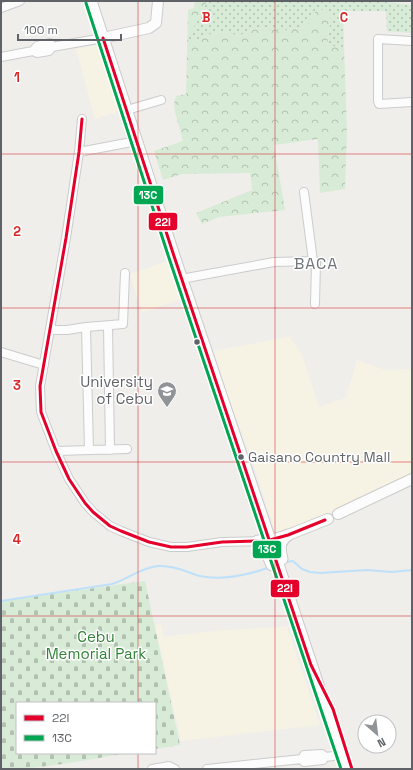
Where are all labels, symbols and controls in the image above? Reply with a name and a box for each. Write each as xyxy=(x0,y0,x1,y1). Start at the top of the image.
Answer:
text: B xyxy=(202,9,211,26)
text: C xyxy=(340,9,348,26)
scale bar xyxy=(18,16,121,42)
text: 100 m xyxy=(24,22,58,38)
text: 1 xyxy=(14,69,20,86)
line badge: 13C xyxy=(133,185,164,205)
text: 13C xyxy=(139,188,157,202)
line badge: 22I xyxy=(148,212,178,231)
text: 22I xyxy=(155,215,171,229)
text: 2 xyxy=(13,223,21,240)
district label: BACA xyxy=(294,253,338,274)
unlabelled marker xyxy=(192,337,202,347)
place label: University of Cebu xyxy=(80,372,153,408)
text: 3 xyxy=(13,377,21,394)
school or university icon: University of Cebu xyxy=(156,380,178,408)
place label: Gaisano Country Mall xyxy=(248,448,390,466)
marker: Gaisano Country Mall xyxy=(236,452,246,462)
text: 4 xyxy=(13,531,21,548)
line badge: 13C xyxy=(252,540,282,559)
text: 13C xyxy=(258,542,276,556)
line badge: 22I xyxy=(270,579,300,598)
text: 22I xyxy=(277,581,293,595)
park label: Cebu Memorial Park xyxy=(46,627,146,663)
legend xyxy=(16,702,156,754)
text: 22I xyxy=(52,710,69,726)
north arrow xyxy=(357,714,397,754)
text: 13C xyxy=(52,730,72,746)
text: N xyxy=(375,735,388,751)

